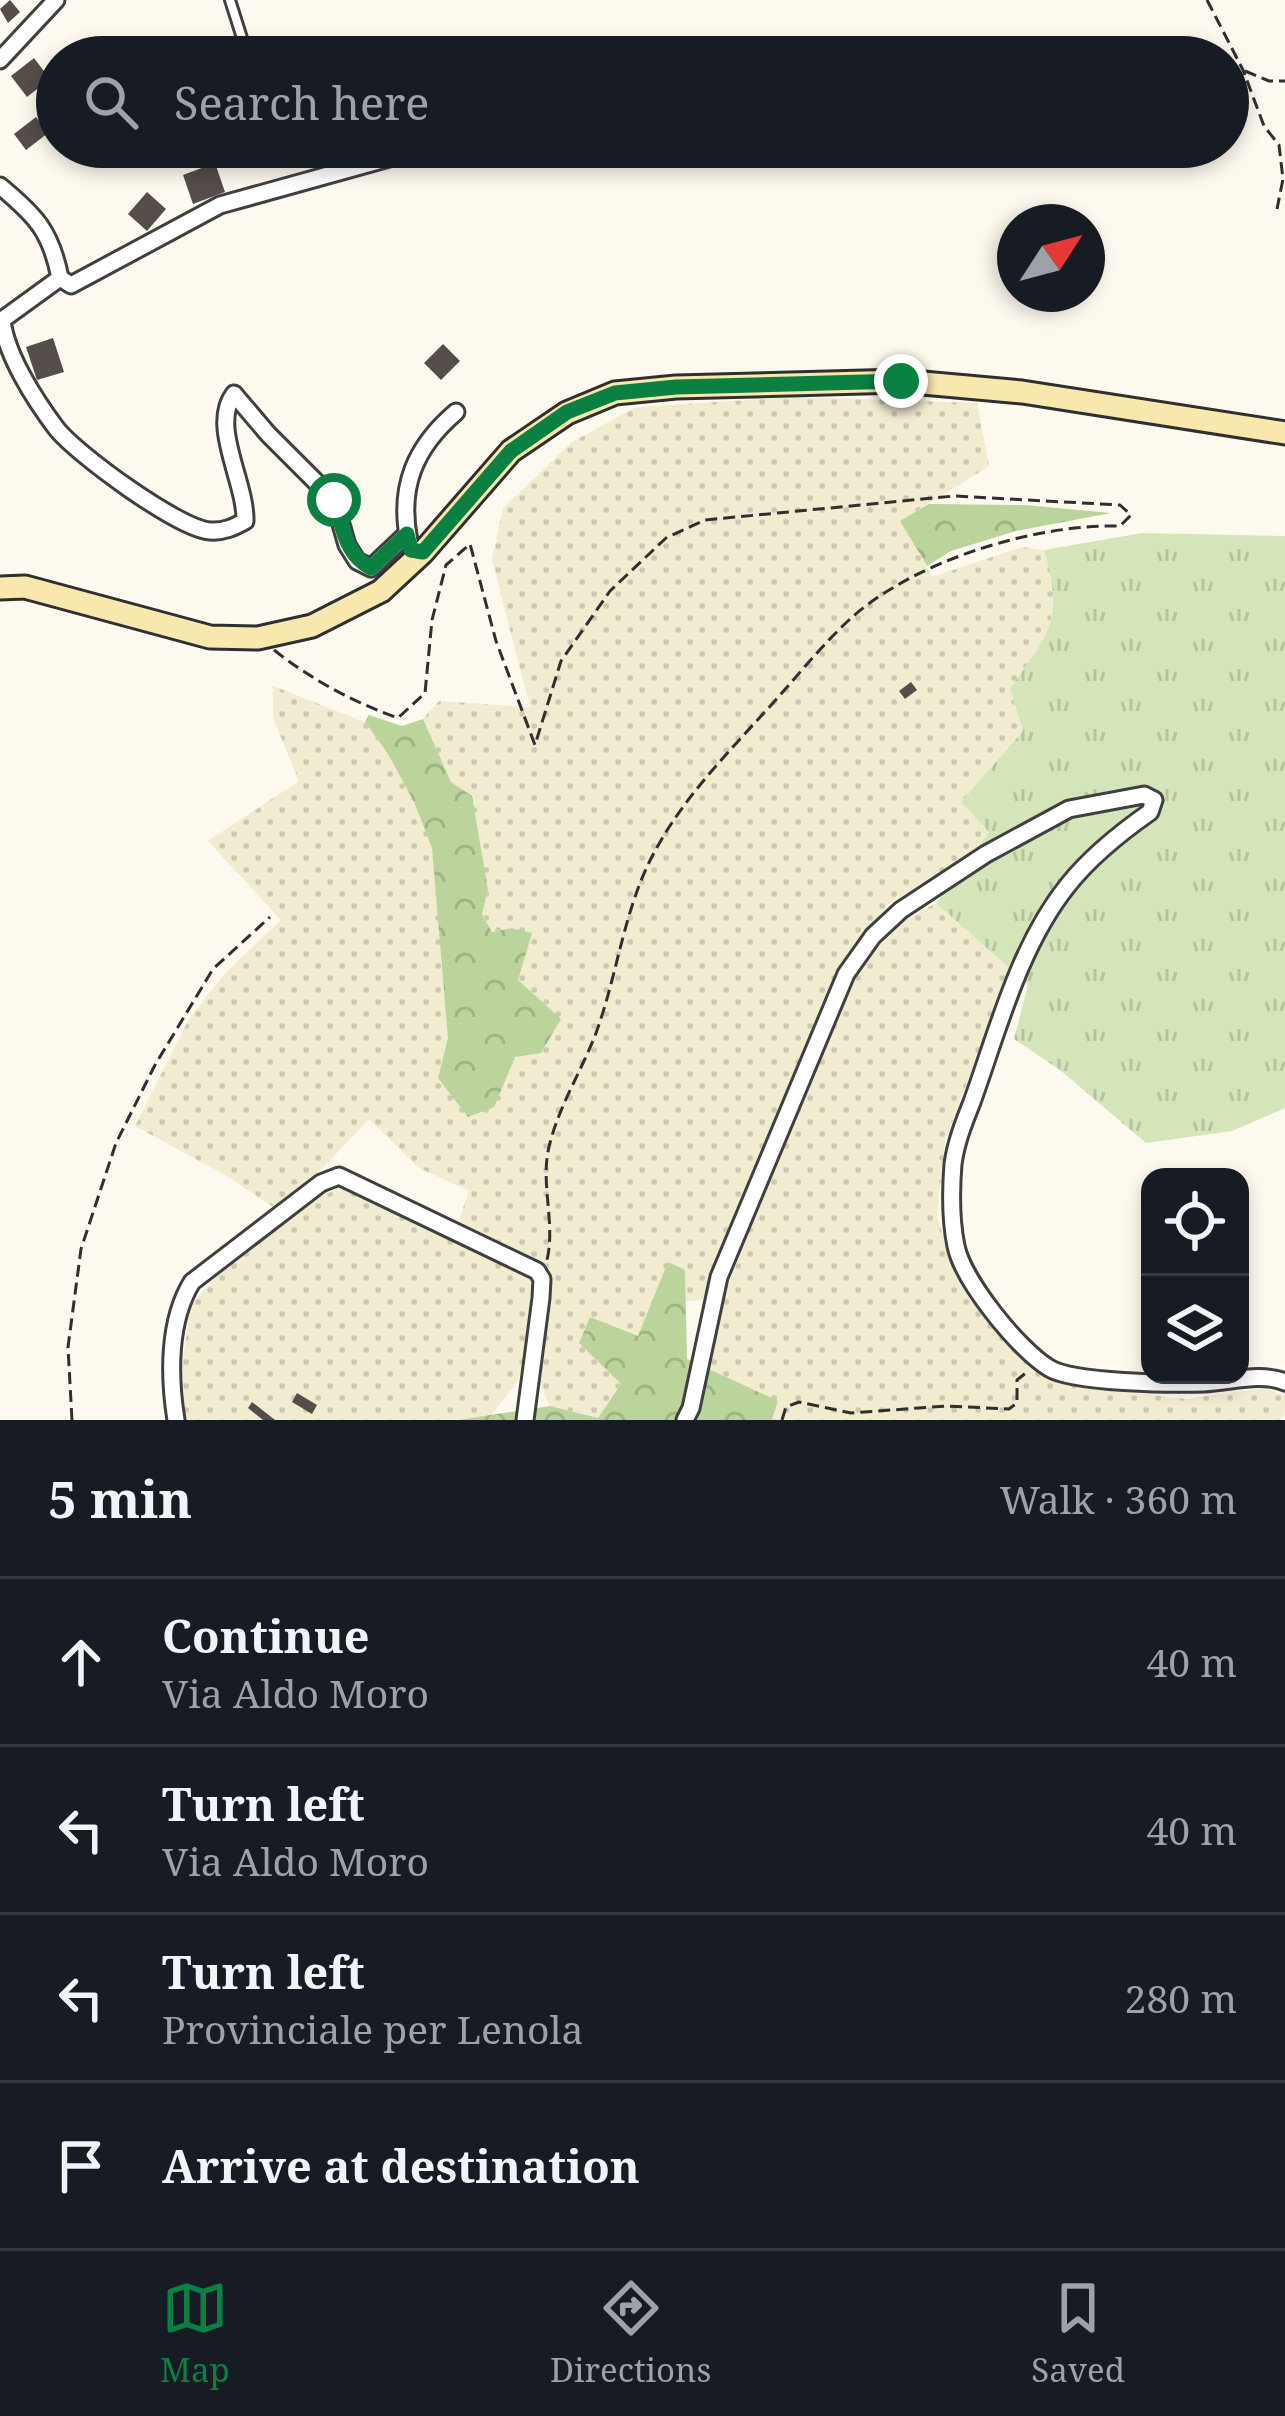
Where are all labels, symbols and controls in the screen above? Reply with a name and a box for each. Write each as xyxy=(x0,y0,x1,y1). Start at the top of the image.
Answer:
search box xyxy=(36,36,1249,168)
icon: search xyxy=(78,69,144,135)
text: Search here xyxy=(174,72,429,133)
north arrow xyxy=(997,204,1105,312)
route end xyxy=(874,354,928,408)
route start xyxy=(307,473,361,527)
map controls xyxy=(1141,1168,1249,1384)
button: locate xyxy=(1141,1168,1249,1276)
button: layers xyxy=(1141,1276,1249,1384)
text: 5 min xyxy=(48,1463,192,1533)
text: Walk · 360 m xyxy=(1000,1472,1237,1525)
text: Continue xyxy=(162,1605,370,1666)
icon: ahead xyxy=(48,1629,114,1695)
text: 40 m xyxy=(1146,1635,1237,1688)
text: Via Aldo Moro xyxy=(162,1666,429,1719)
text: Turn left xyxy=(162,1773,365,1834)
icon: left xyxy=(48,1797,114,1863)
text: 40 m xyxy=(1146,1803,1237,1856)
text: Via Aldo Moro xyxy=(162,1834,429,1887)
text: Turn left xyxy=(162,1941,365,2002)
icon: left xyxy=(48,1965,114,2031)
text: 280 m xyxy=(1125,1971,1237,2024)
text: Provinciale per Lenola xyxy=(162,2002,584,2055)
icon: arrive xyxy=(48,2133,114,2199)
text: Arrive at destination xyxy=(162,2135,640,2196)
tab: Map xyxy=(160,2275,230,2392)
tab: Directions xyxy=(550,2275,711,2392)
tab: Saved xyxy=(1031,2275,1125,2392)

